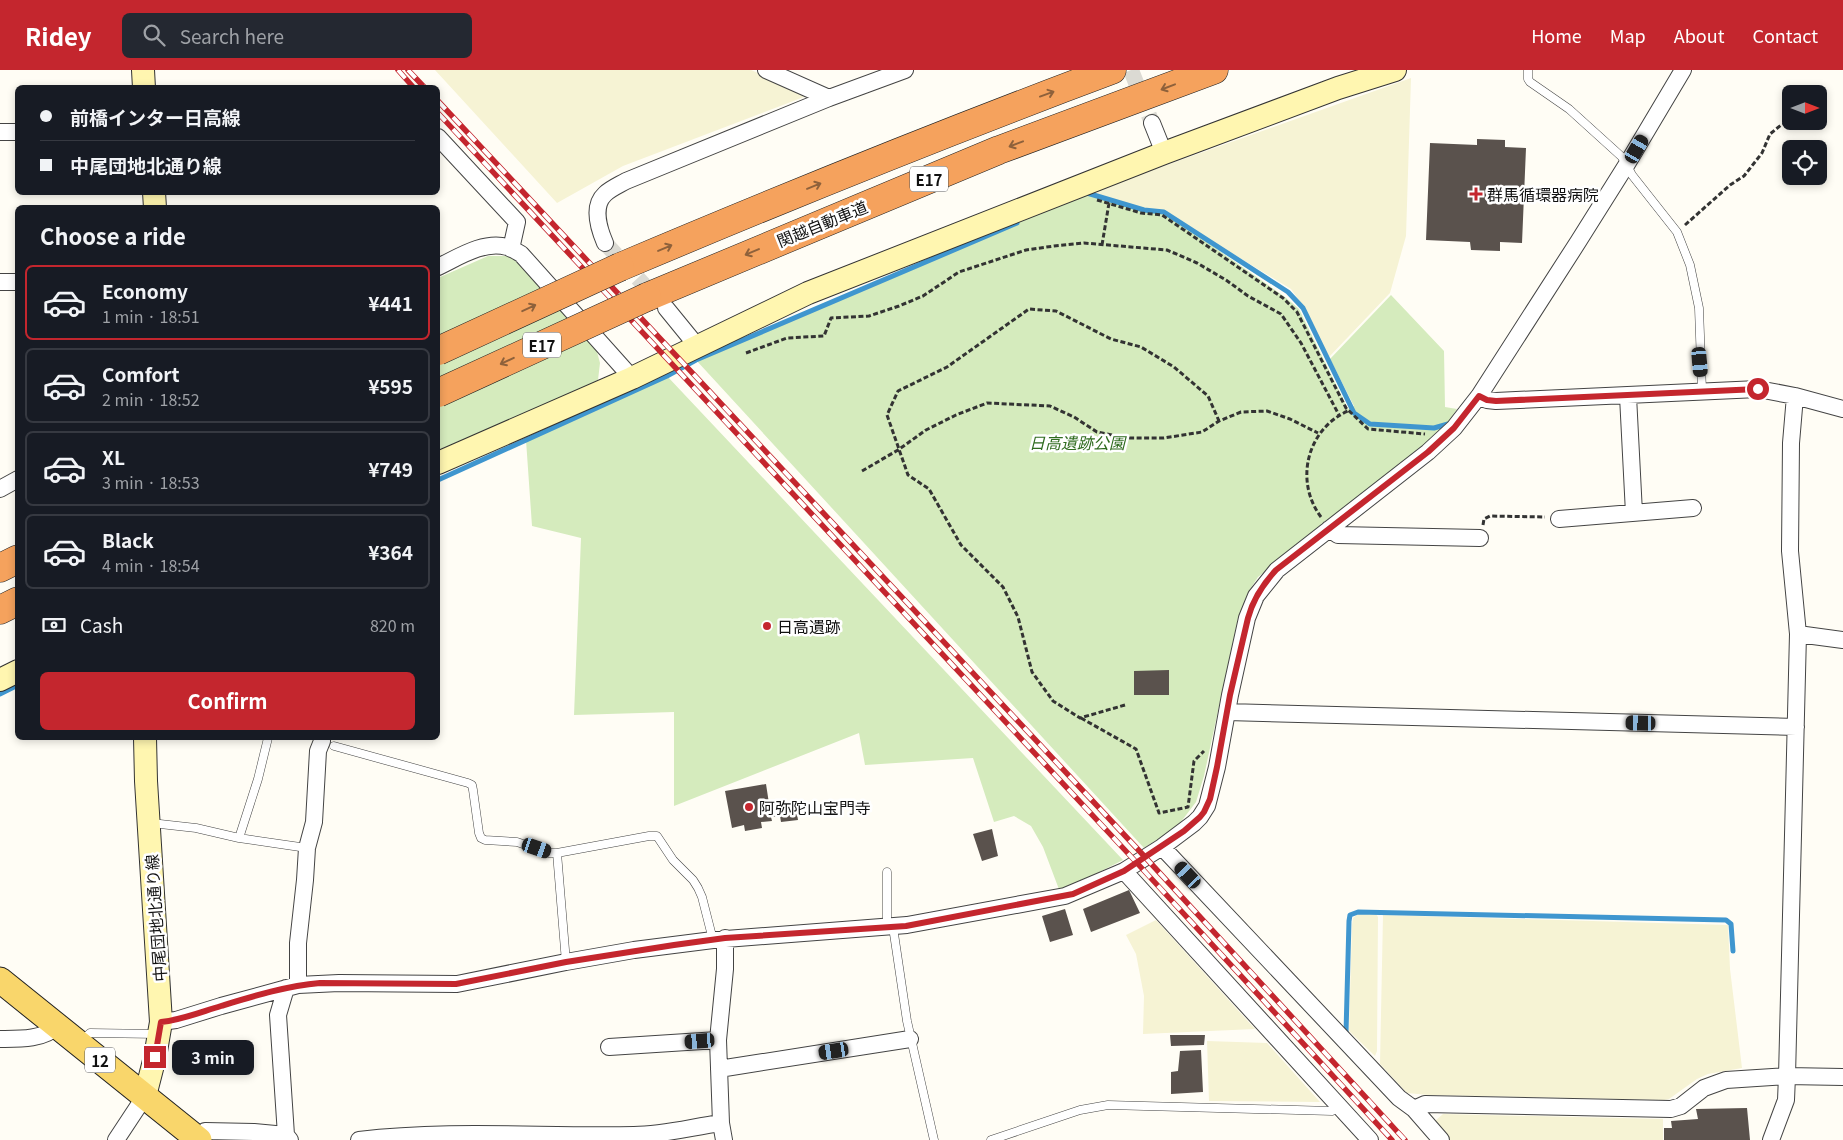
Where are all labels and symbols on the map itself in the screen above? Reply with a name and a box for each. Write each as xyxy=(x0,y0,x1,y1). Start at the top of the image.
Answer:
one-way arrow xyxy=(1161,83,1176,92)
north arrow xyxy=(1782,85,1828,130)
one-way arrow xyxy=(1039,89,1054,98)
car xyxy=(1623,132,1650,166)
one-way arrow xyxy=(1009,140,1024,149)
road number: E17 xyxy=(910,166,948,192)
one-way arrow xyxy=(807,180,822,189)
place label: 群馬循環器病院 xyxy=(1487,182,1599,206)
marker: 群馬循環器病院 xyxy=(1469,187,1483,201)
street label: 関越自動車道 xyxy=(773,194,871,252)
one-way arrow xyxy=(657,243,672,253)
one-way arrow xyxy=(745,248,760,258)
one-way arrow xyxy=(522,303,537,313)
road number: E17 xyxy=(523,332,561,358)
car xyxy=(1691,346,1708,378)
one-way arrow xyxy=(500,356,515,366)
route start xyxy=(1747,378,1769,400)
park label: 日高遺跡公園 xyxy=(1029,430,1127,454)
place label: 日高遺跡 xyxy=(777,614,841,638)
marker: 日高遺跡 xyxy=(761,620,773,632)
car xyxy=(1625,715,1656,731)
place label: 阿弥陀山宝門寺 xyxy=(759,795,871,819)
marker: 阿弥陀山宝門寺 xyxy=(743,801,755,813)
car xyxy=(520,836,553,860)
street label: 中尾団地北通り線 xyxy=(139,853,171,983)
car xyxy=(1172,859,1203,891)
car xyxy=(684,1032,715,1050)
callout: 3 min xyxy=(172,1040,255,1074)
car xyxy=(818,1041,849,1061)
route end xyxy=(144,1046,166,1068)
road number: 12 xyxy=(85,1048,115,1072)

